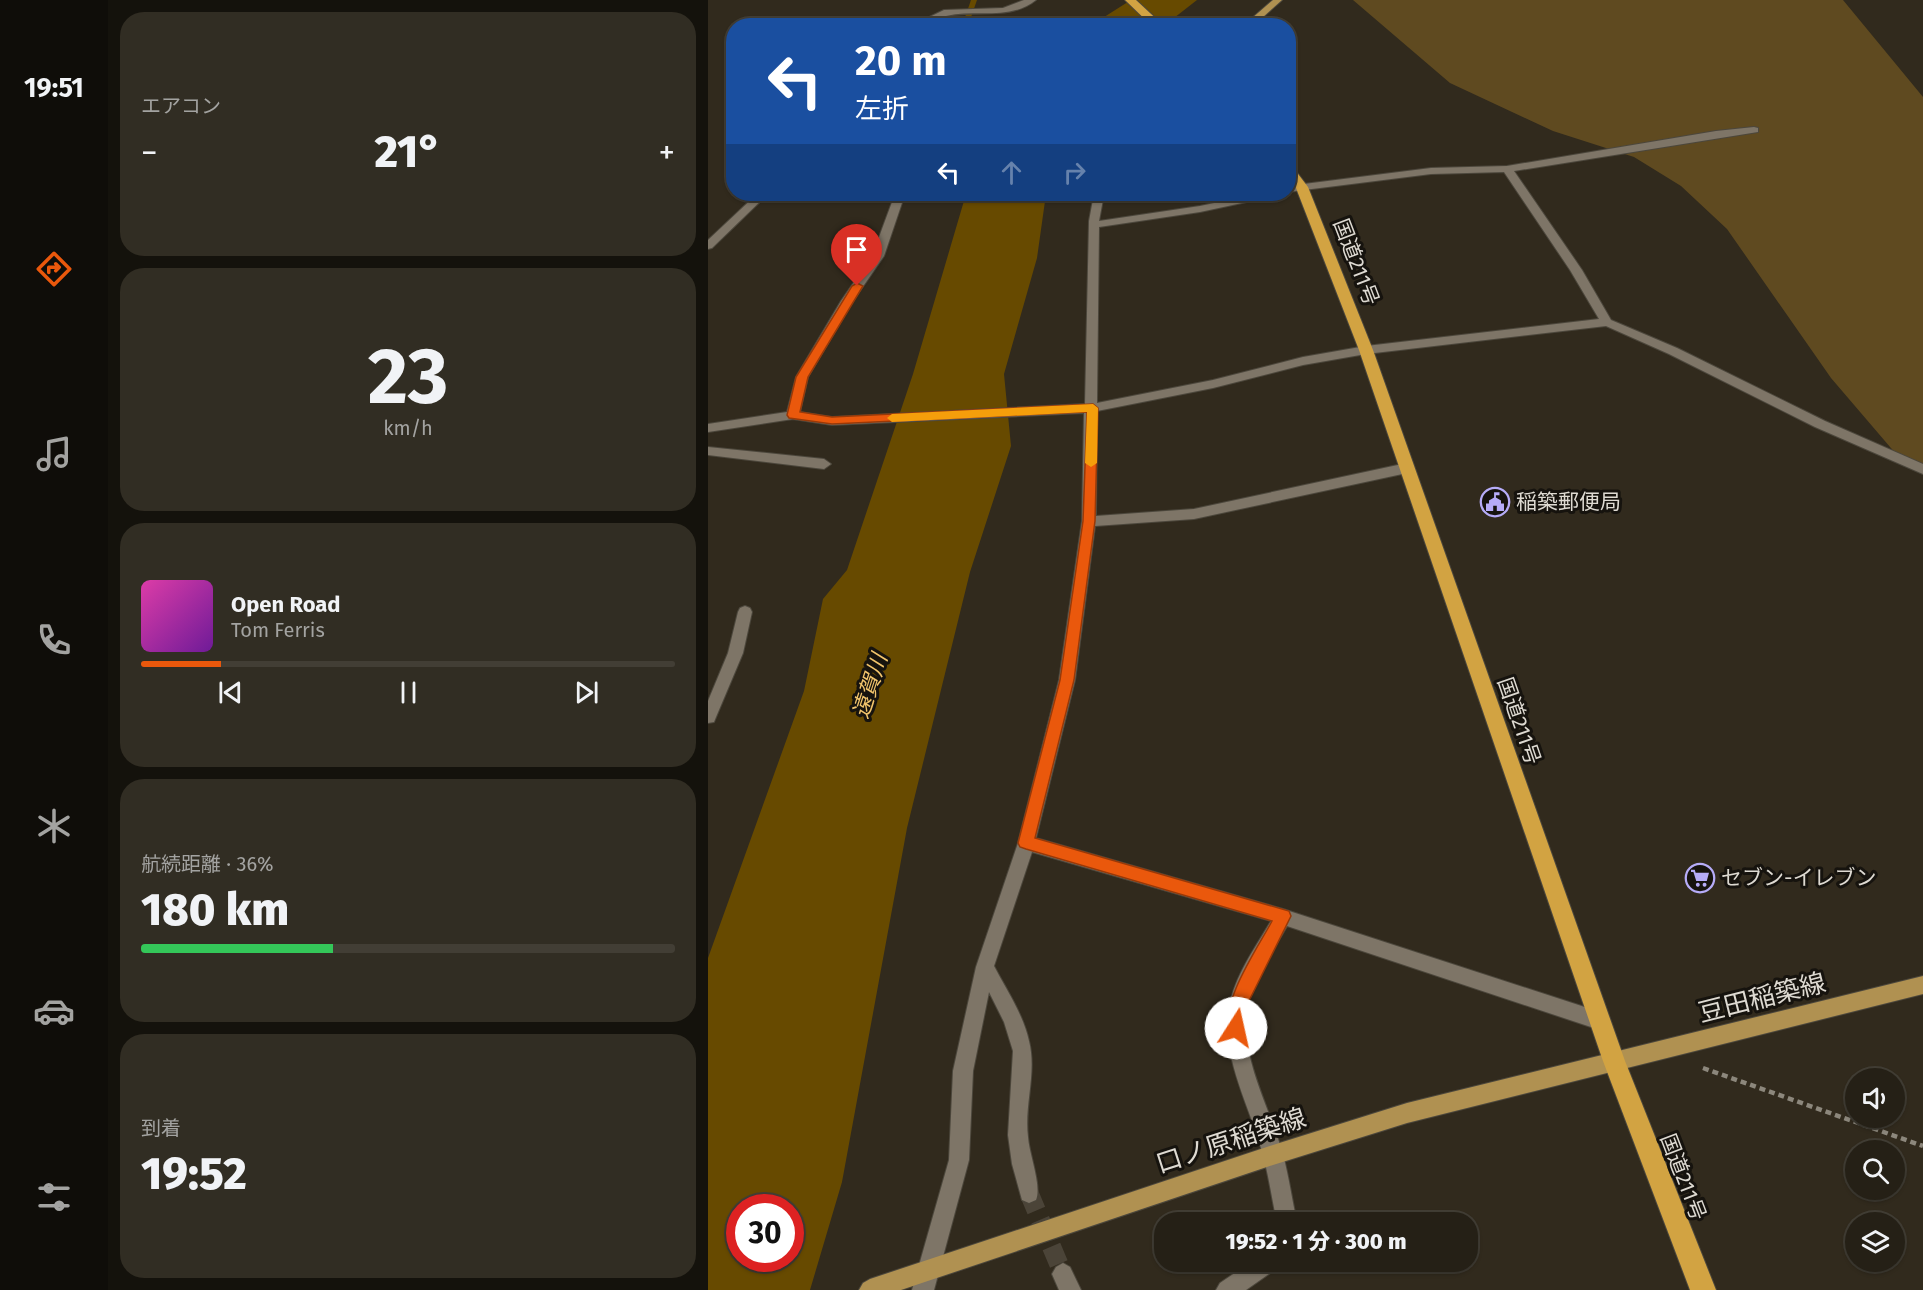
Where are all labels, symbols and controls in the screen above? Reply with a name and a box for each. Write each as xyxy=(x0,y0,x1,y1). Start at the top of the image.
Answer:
text: 20 m xyxy=(855,36,947,86)
icon: left xyxy=(756,42,834,120)
text: 19:51 xyxy=(24,72,84,104)
text: 左折 xyxy=(855,93,909,125)
text: エアコン xyxy=(141,94,221,118)
text: 21° xyxy=(374,125,442,179)
text: − xyxy=(141,133,158,173)
text: + xyxy=(659,133,675,173)
icon: left xyxy=(932,156,965,189)
icon: ahead xyxy=(995,156,1028,189)
icon: right xyxy=(1058,156,1091,189)
street label: 国道211号 xyxy=(1328,215,1384,309)
pin xyxy=(831,224,882,286)
icon: arrive xyxy=(840,233,873,266)
icon: directions xyxy=(33,248,75,290)
text: 23 xyxy=(368,330,448,424)
text: km/h xyxy=(383,416,433,440)
icon: music xyxy=(33,433,75,475)
public building icon: 稲築郵便局 xyxy=(1479,486,1511,518)
place label: 稲築郵便局 xyxy=(1516,489,1621,515)
text: Open Road xyxy=(231,591,341,618)
text: Tom Ferris xyxy=(231,618,325,642)
icon: phone xyxy=(33,619,75,661)
water label: 遠賀川 xyxy=(847,649,894,722)
street label: 国道211号 xyxy=(1492,674,1546,768)
icon: previous xyxy=(214,676,247,709)
icon: pause xyxy=(392,676,425,709)
icon: next xyxy=(570,676,603,709)
icon: climate xyxy=(33,805,75,847)
text: 航続距離 · 36% xyxy=(141,852,274,876)
supermarket icon: セブン-イレブン xyxy=(1684,862,1716,894)
place label: セブン-イレブン xyxy=(1721,865,1876,891)
text: 180 km xyxy=(141,883,289,937)
street label: 豆田稲築線 xyxy=(1695,967,1829,1029)
icon: car xyxy=(33,990,75,1032)
position arrow xyxy=(1204,996,1268,1060)
map controls xyxy=(1845,1068,1905,1272)
button: sound xyxy=(1845,1068,1905,1128)
street label: 口ノ原稲築線 xyxy=(1152,1102,1310,1180)
text: 到着 xyxy=(141,1116,181,1140)
street label: 国道211号 xyxy=(1655,1130,1711,1224)
button: search xyxy=(1845,1140,1905,1200)
text: 19:52 xyxy=(141,1147,247,1201)
icon: filters xyxy=(33,1176,75,1218)
speed limit sign: 30 xyxy=(726,1194,804,1272)
button: layers xyxy=(1845,1212,1905,1272)
text: 19:52 · 1 分 · 300 m xyxy=(1226,1228,1406,1255)

